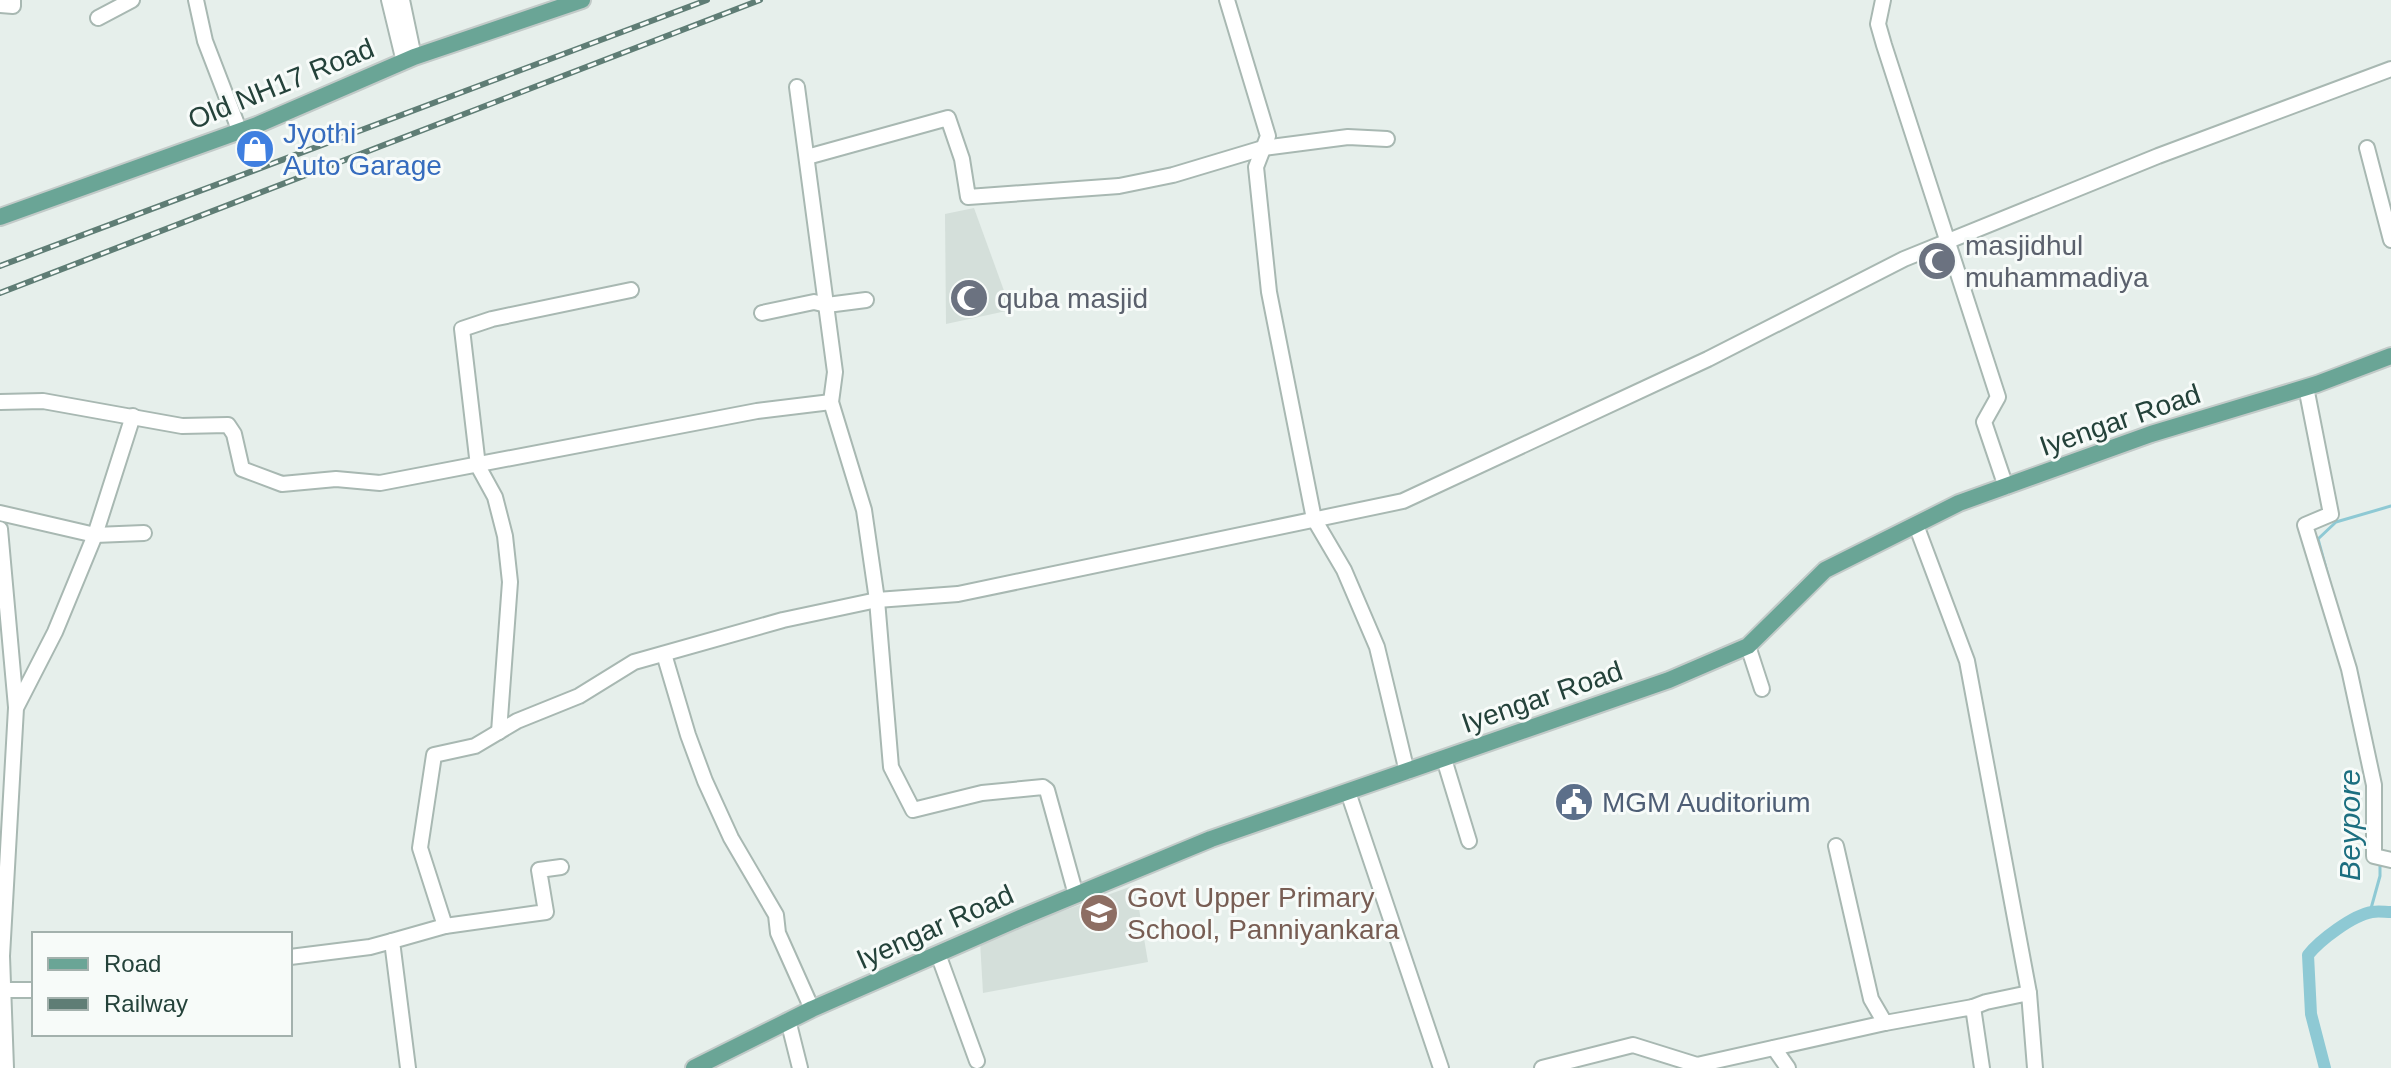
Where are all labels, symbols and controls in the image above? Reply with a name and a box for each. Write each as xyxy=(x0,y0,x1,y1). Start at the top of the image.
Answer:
street label: Old NH17 Road xyxy=(184,33,378,135)
place label: Jyothi Auto Garage xyxy=(283,118,442,181)
shop icon: Jyothi Auto Garage xyxy=(234,128,276,170)
place label: masjidhul muhammadiya xyxy=(1965,230,2149,293)
mosque icon: masjidhul muhammadiya xyxy=(1916,240,1958,282)
mosque icon: quba masjid xyxy=(948,277,990,319)
place label: quba masjid xyxy=(997,283,1148,314)
street label: Iyengar Road xyxy=(2035,378,2205,462)
street label: Iyengar Road xyxy=(1457,655,1627,739)
water label: Beypore xyxy=(2333,769,2366,881)
public building icon: MGM Auditorium xyxy=(1553,781,1595,823)
place label: MGM Auditorium xyxy=(1602,787,1811,818)
street label: Iyengar Road xyxy=(852,879,1018,975)
place label: Govt Upper Primary School, Panniyankara xyxy=(1127,882,1400,945)
school or university icon: Govt Upper Primary School, Panniyankara xyxy=(1078,892,1120,934)
legend xyxy=(32,932,292,1036)
text: Road xyxy=(104,950,161,977)
text: Railway xyxy=(104,990,188,1017)

